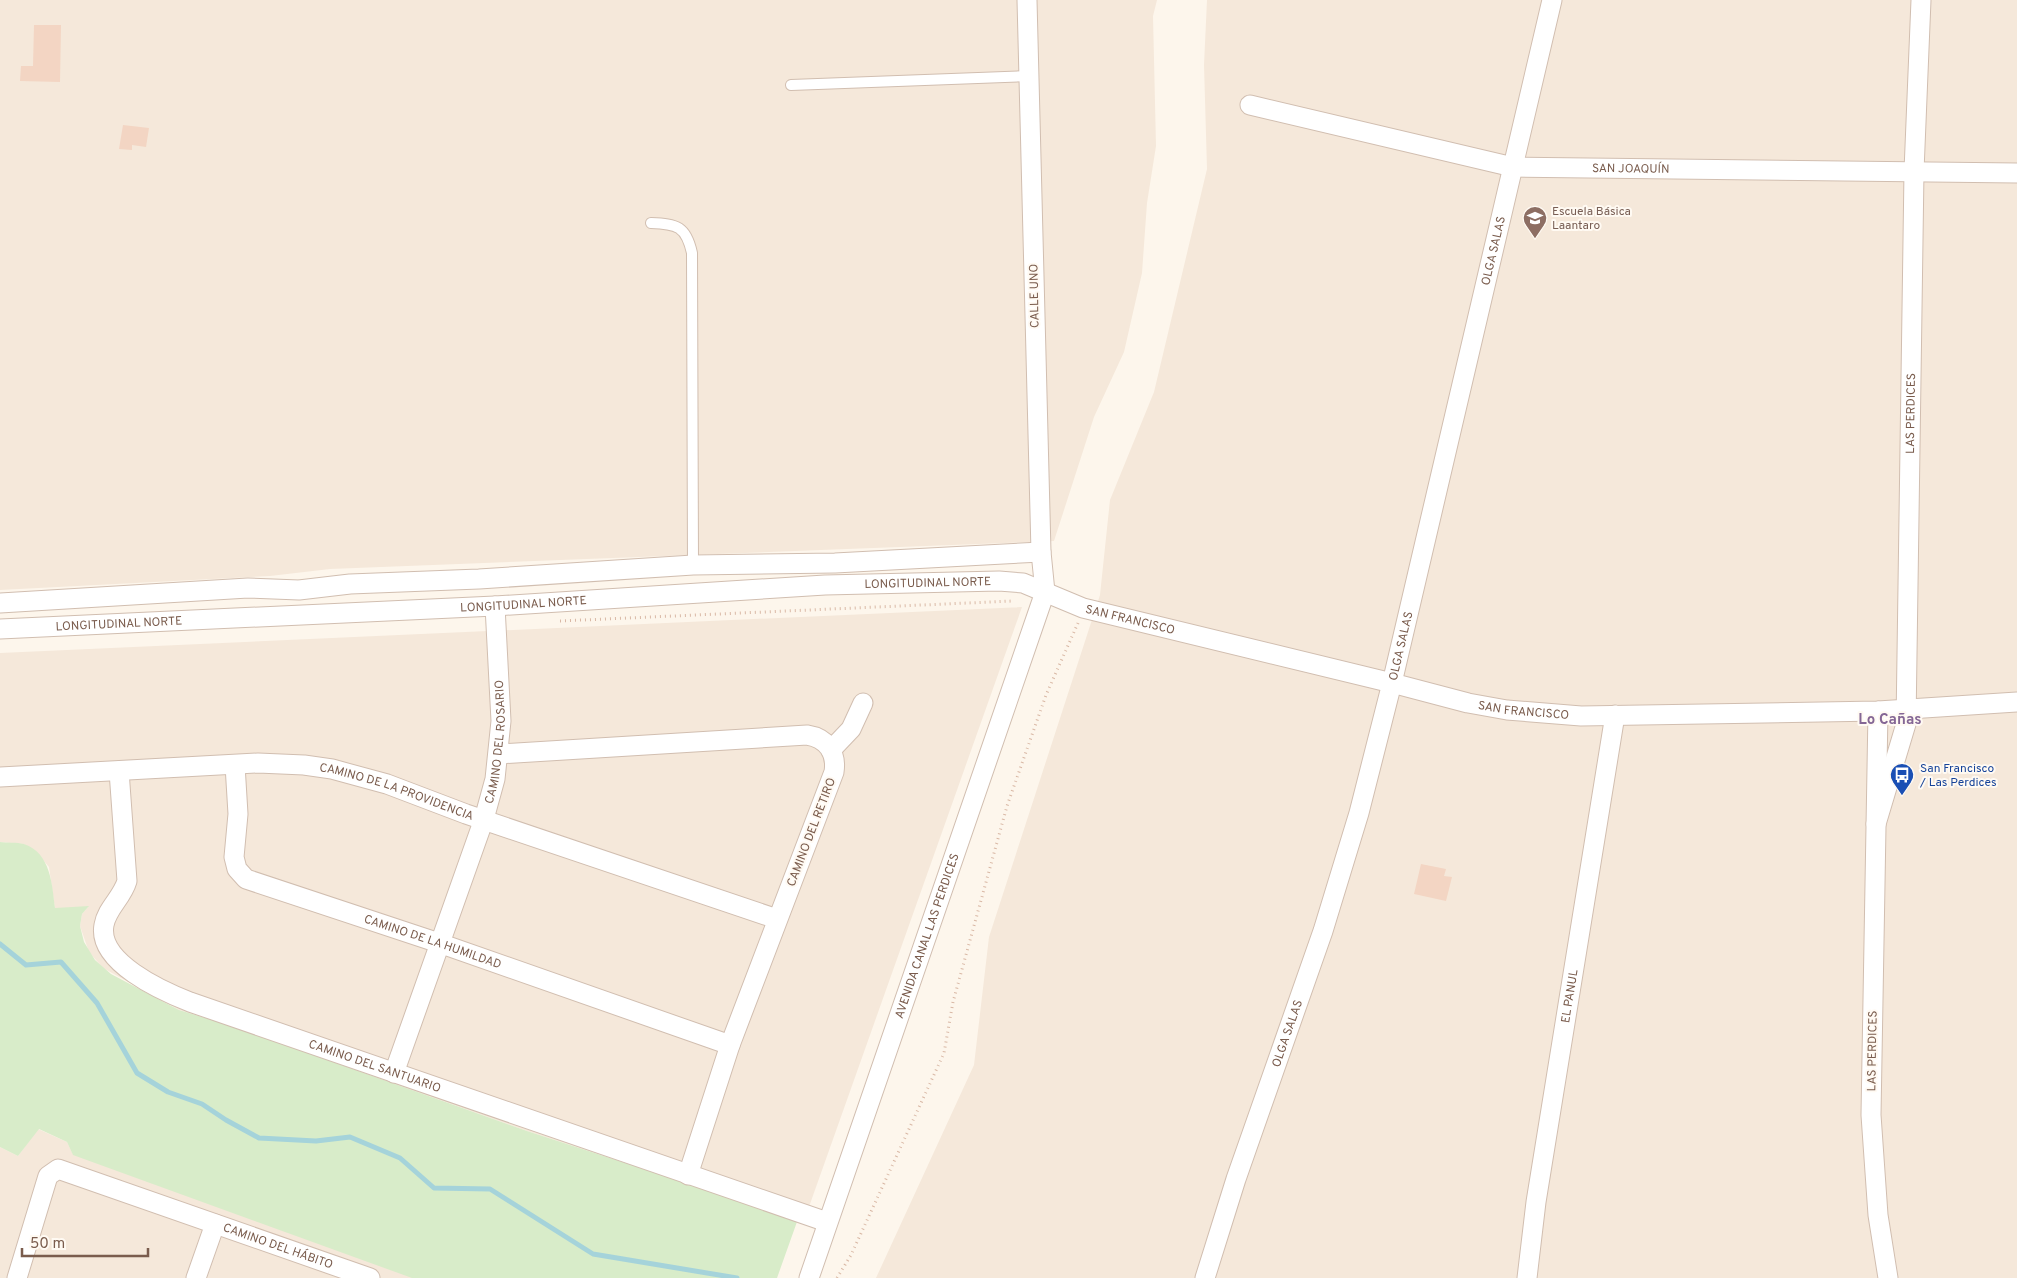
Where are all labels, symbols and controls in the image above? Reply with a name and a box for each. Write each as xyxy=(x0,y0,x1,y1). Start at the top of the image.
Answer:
street label: SAN JOAQUÍN xyxy=(1592,161,1670,178)
place label: Escuela Básica Laantaro xyxy=(1552,204,1631,234)
school or university icon: Escuela Básica Laantaro xyxy=(1522,205,1548,239)
street label: OLGA SALAS xyxy=(1478,215,1510,287)
street label: CALLE UNO xyxy=(1026,264,1044,328)
street label: LAS PERDICES xyxy=(1903,373,1920,454)
street label: LONGITUDINAL NORTE xyxy=(864,574,991,593)
street label: LONGITUDINAL NORTE xyxy=(460,593,587,617)
street label: SAN FRANCISCO xyxy=(1084,602,1176,639)
street label: OLGA SALAS xyxy=(1386,610,1417,682)
street label: LONGITUDINAL NORTE xyxy=(55,614,183,635)
street label: CAMINO DEL ROSARIO xyxy=(482,680,510,806)
street label: SAN FRANCISCO xyxy=(1477,698,1570,724)
district label: Lo Cañas xyxy=(1858,711,1922,730)
street label: CAMINO DE LA PROVIDENCIA xyxy=(318,760,475,825)
place label: San Francisco / Las Perdices xyxy=(1919,761,1997,791)
bus stop icon: San Francisco / Las Perdices xyxy=(1889,762,1915,796)
street label: CAMINO DEL RETIRO xyxy=(784,776,840,889)
street label: AVENIDA CANAL LAS PERDICES xyxy=(892,851,964,1021)
street label: CAMINO DE LA HUMILDAD xyxy=(362,912,503,973)
street label: EL PANUL xyxy=(1558,968,1583,1024)
street label: OLGA SALAS xyxy=(1269,998,1307,1070)
street label: LAS PERDICES xyxy=(1864,1010,1882,1092)
street label: CAMINO DEL SANTUARIO xyxy=(306,1037,443,1097)
street label: CAMINO DEL HÁBITO xyxy=(221,1220,335,1273)
scale bar xyxy=(22,1226,149,1258)
text: 50 m xyxy=(30,1235,65,1254)

